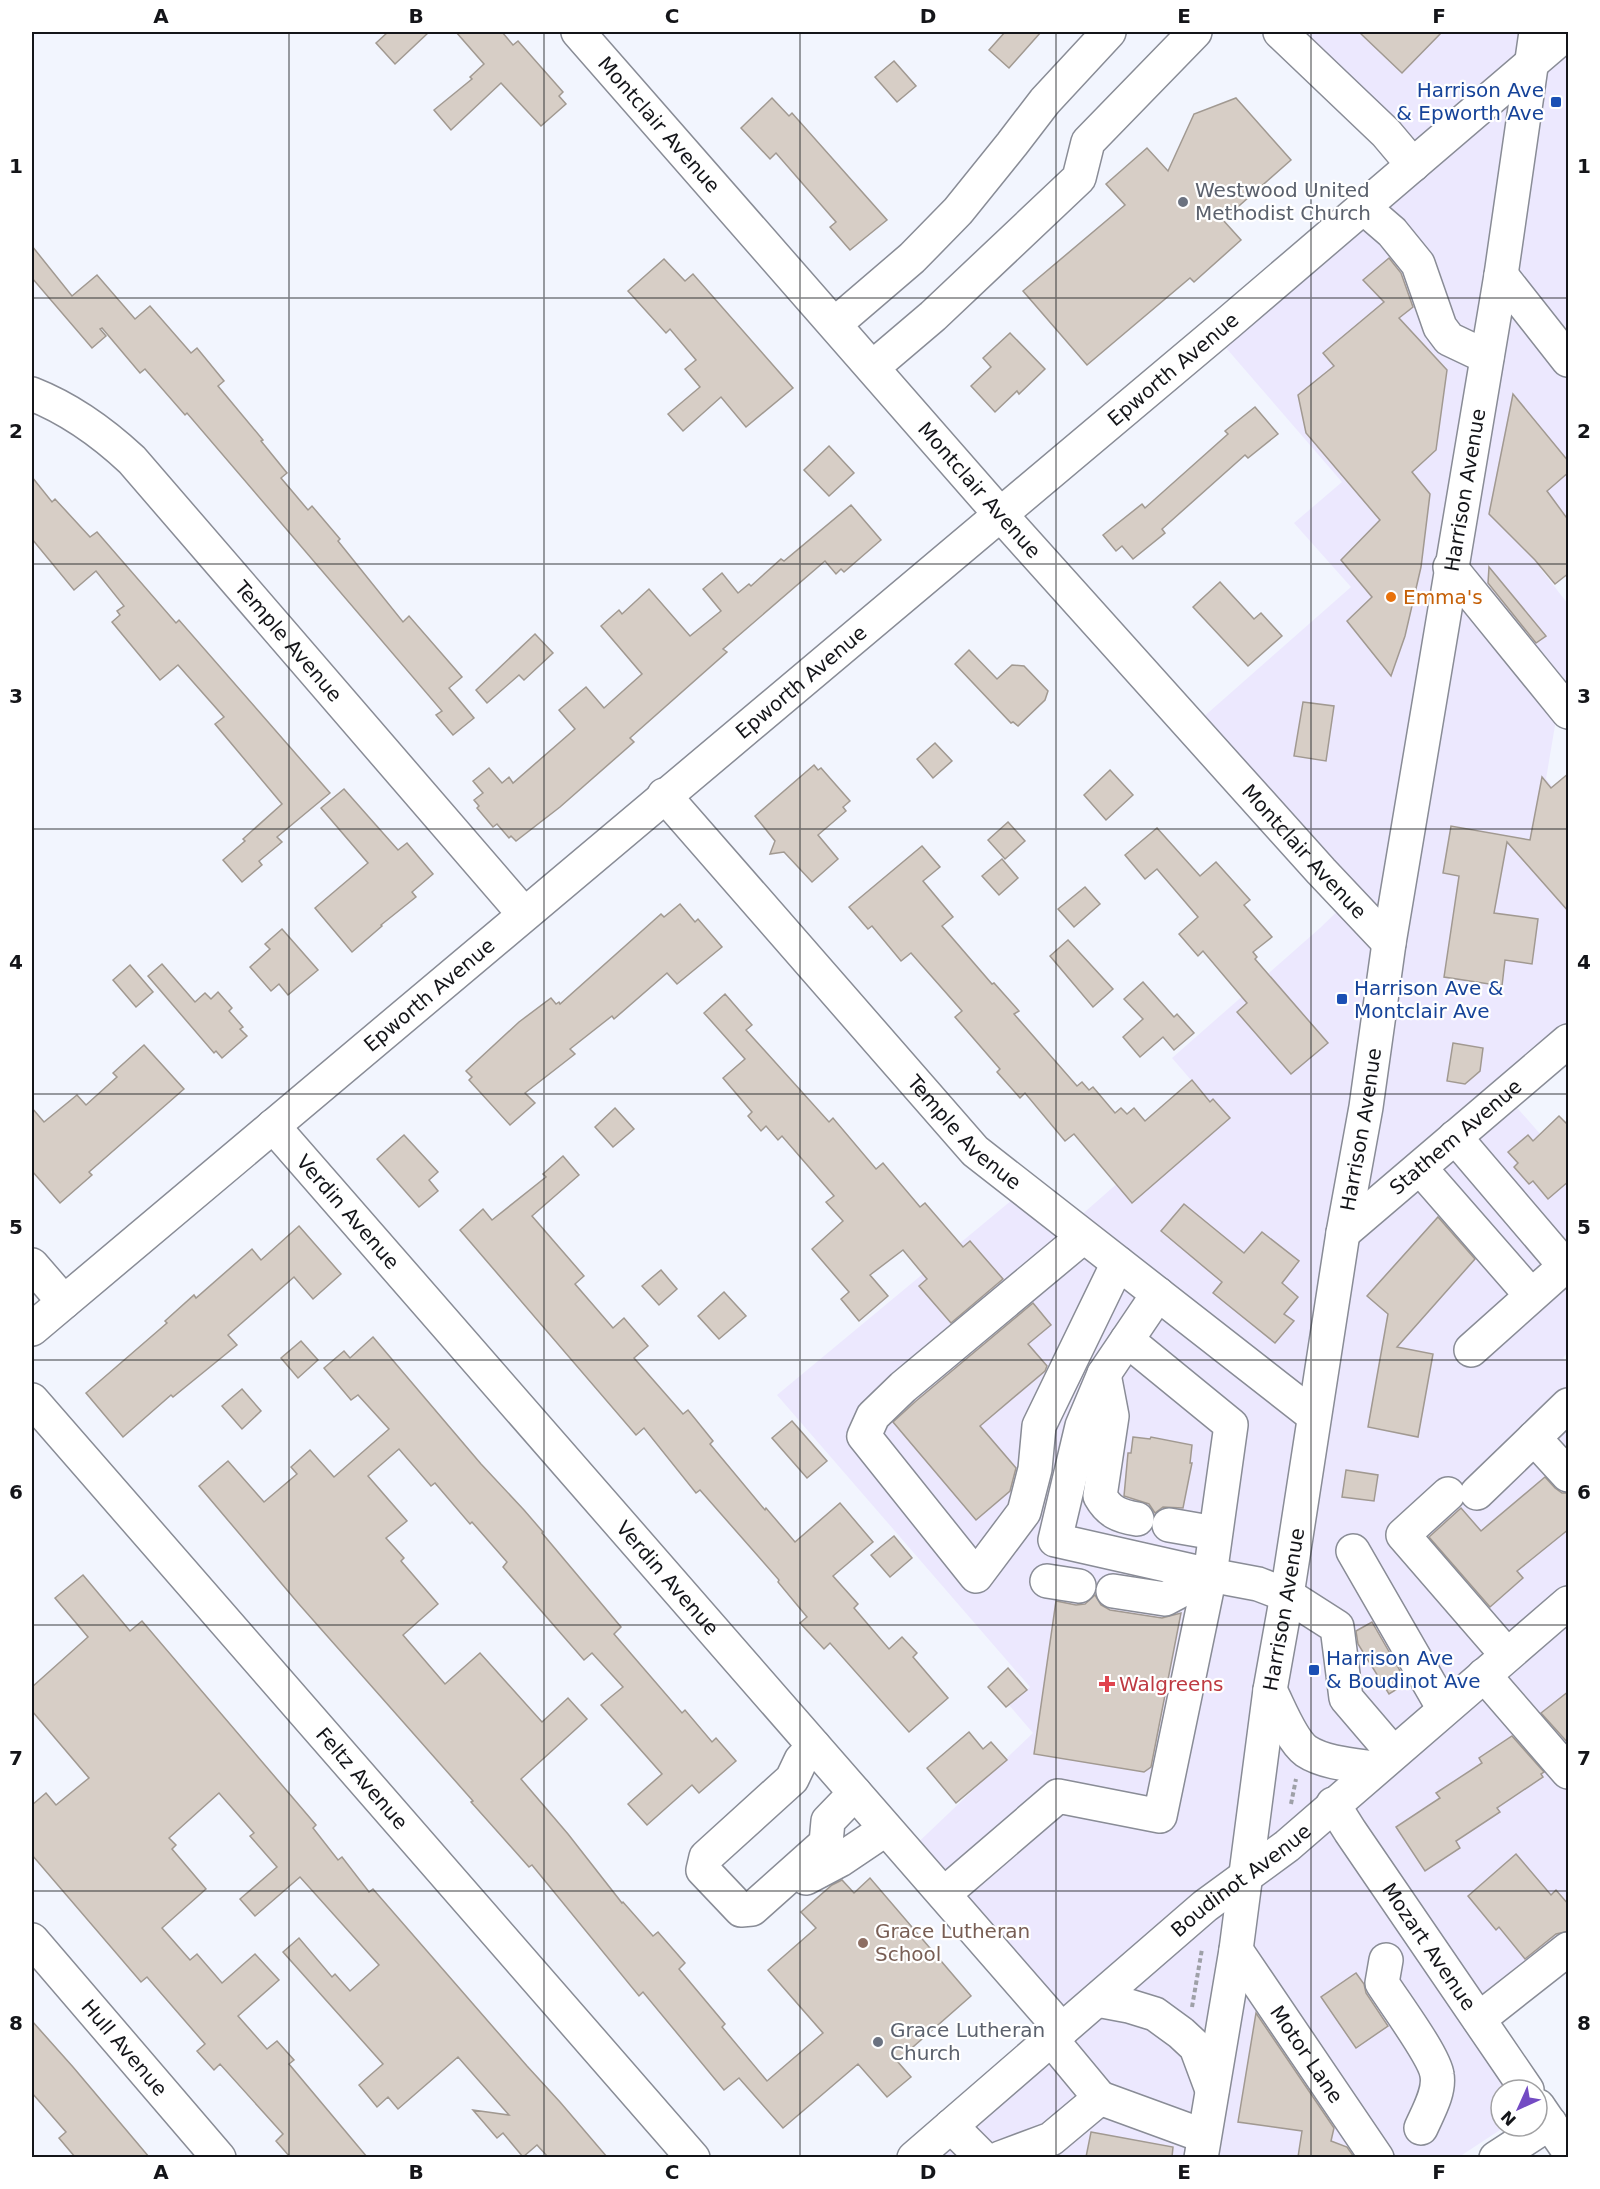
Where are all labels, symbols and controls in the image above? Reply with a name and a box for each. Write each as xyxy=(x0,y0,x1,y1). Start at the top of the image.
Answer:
text: A xyxy=(153,4,169,28)
text: B xyxy=(408,4,424,28)
text: C xyxy=(665,4,679,28)
text: D xyxy=(920,4,936,28)
text: E xyxy=(1177,4,1191,28)
text: F xyxy=(1432,4,1446,28)
street label: Montclair Avenue xyxy=(593,51,725,198)
place label: Harrison Ave & Epworth Ave xyxy=(1396,78,1544,125)
marker: Harrison Ave & Epworth Ave xyxy=(1549,95,1563,109)
text: 1 xyxy=(9,154,23,178)
text: 1 xyxy=(1577,154,1591,178)
place label: Westwood United Methodist Church xyxy=(1195,178,1371,225)
marker: Westwood United Methodist Church xyxy=(1176,195,1190,209)
street label: Epworth Avenue xyxy=(1103,307,1243,431)
street label: Harrison Avenue xyxy=(1439,407,1490,573)
street label: Montclair Avenue xyxy=(913,417,1046,563)
text: 2 xyxy=(9,419,23,443)
text: 2 xyxy=(1577,419,1591,443)
street label: Temple Avenue xyxy=(229,575,347,707)
place label: Emma's xyxy=(1403,585,1483,609)
marker: Emma's xyxy=(1384,590,1398,604)
street label: Epworth Avenue xyxy=(731,620,871,744)
text: 3 xyxy=(9,684,23,708)
text: 3 xyxy=(1577,684,1591,708)
street label: Montclair Avenue xyxy=(1237,779,1372,924)
street label: Epworth Avenue xyxy=(359,933,499,1057)
text: 4 xyxy=(9,950,23,974)
text: 4 xyxy=(1577,950,1591,974)
place label: Harrison Ave & Montclair Ave xyxy=(1354,976,1503,1023)
marker: Harrison Ave & Montclair Ave xyxy=(1335,992,1349,1006)
street label: Harrison Avenue xyxy=(1335,1046,1386,1213)
street label: Temple Avenue xyxy=(902,1070,1026,1194)
street label: Stathem Avenue xyxy=(1385,1074,1526,1200)
street label: Verdin Avenue xyxy=(292,1150,404,1274)
text: 5 xyxy=(9,1215,23,1239)
text: 5 xyxy=(1577,1215,1591,1239)
text: 6 xyxy=(9,1480,23,1504)
text: 6 xyxy=(1577,1480,1591,1504)
street label: Verdin Avenue xyxy=(611,1516,724,1640)
street label: Harrison Avenue xyxy=(1258,1526,1309,1693)
place label: Harrison Ave & Boudinot Ave xyxy=(1326,1646,1481,1693)
marker: Harrison Ave & Boudinot Ave xyxy=(1307,1663,1321,1677)
place label: Walgreens xyxy=(1119,1672,1224,1696)
marker: Walgreens xyxy=(1100,1677,1114,1691)
street label: Feltz Avenue xyxy=(311,1722,413,1834)
text: 7 xyxy=(9,1746,23,1770)
text: 7 xyxy=(1577,1746,1591,1770)
street label: Boudinot Avenue xyxy=(1166,1819,1316,1942)
street label: Mozart Avenue xyxy=(1377,1878,1481,2015)
place label: Grace Lutheran School xyxy=(875,1919,1030,1966)
marker: Grace Lutheran School xyxy=(856,1936,870,1950)
street label: Hull Avenue xyxy=(76,1995,172,2101)
street label: Motor Lane xyxy=(1265,2001,1348,2108)
text: 8 xyxy=(9,2011,23,2035)
text: 8 xyxy=(1577,2011,1591,2035)
place label: Grace Lutheran Church xyxy=(890,2018,1045,2065)
marker: Grace Lutheran Church xyxy=(871,2035,885,2049)
north arrow xyxy=(1489,2078,1549,2138)
text: N xyxy=(1497,2107,1520,2130)
text: A xyxy=(153,2160,169,2184)
text: B xyxy=(408,2160,424,2184)
text: C xyxy=(665,2160,679,2184)
text: D xyxy=(920,2160,936,2184)
text: E xyxy=(1177,2160,1191,2184)
text: F xyxy=(1432,2160,1446,2184)

